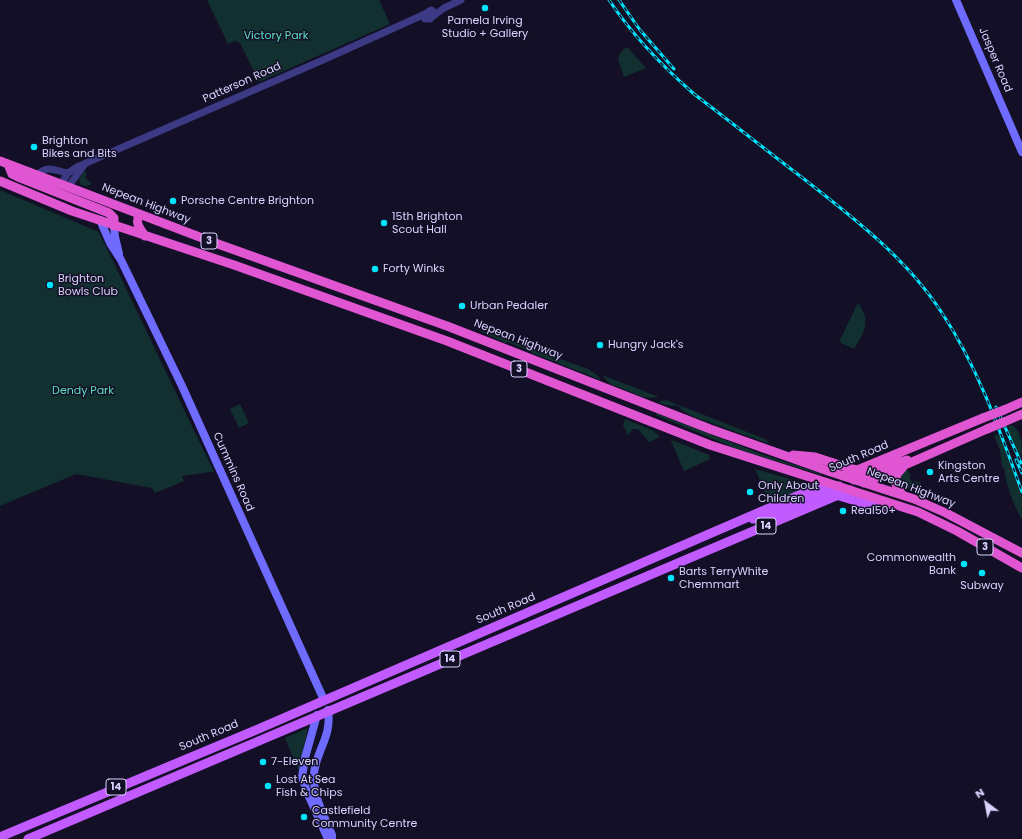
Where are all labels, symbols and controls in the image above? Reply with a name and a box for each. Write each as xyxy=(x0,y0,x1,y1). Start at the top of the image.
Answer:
marker: Pamela Irving Studio + Gallery xyxy=(480,3,490,13)
place label: Pamela Irving Studio + Gallery xyxy=(442,14,528,40)
street label: Jasper Road xyxy=(975,26,1015,94)
park label: Victory Park xyxy=(244,29,308,43)
street label: Patterson Road xyxy=(201,60,283,106)
place label: Brighton Bikes and Bits xyxy=(42,134,117,160)
marker: Brighton Bikes and Bits xyxy=(29,142,39,152)
street label: Nepean Highway xyxy=(100,181,192,227)
place label: Porsche Centre Brighton xyxy=(181,194,314,208)
marker: Porsche Centre Brighton xyxy=(168,196,178,206)
place label: 15th Brighton Scout Hall xyxy=(392,210,463,236)
marker: 15th Brighton Scout Hall xyxy=(379,218,389,228)
road number: 3 xyxy=(201,233,217,249)
place label: Forty Winks xyxy=(383,262,445,276)
marker: Forty Winks xyxy=(370,264,380,274)
place label: Brighton Bowls Club xyxy=(58,272,118,298)
marker: Brighton Bowls Club xyxy=(45,280,55,290)
place label: Urban Pedaler xyxy=(470,299,548,313)
marker: Urban Pedaler xyxy=(457,301,467,311)
street label: Nepean Highway xyxy=(472,317,564,363)
place label: Hungry Jack's xyxy=(608,338,683,352)
marker: Hungry Jack's xyxy=(595,340,605,350)
road number: 3 xyxy=(511,361,527,377)
park label: Dendy Park xyxy=(52,384,114,398)
street label: Cummins Road xyxy=(210,430,256,514)
street label: South Road xyxy=(827,439,891,475)
place label: Kingston Arts Centre xyxy=(938,459,999,485)
street label: Nepean Highway xyxy=(865,465,957,511)
marker: Kingston Arts Centre xyxy=(925,467,935,477)
place label: Only About Children xyxy=(758,479,818,505)
marker: Only About Children xyxy=(745,487,755,497)
place label: Real50+ xyxy=(851,504,896,518)
marker: Real50+ xyxy=(838,506,848,516)
road number: 14 xyxy=(756,518,776,534)
road number: 3 xyxy=(977,539,993,555)
place label: Commonwealth Bank xyxy=(867,551,956,577)
marker: Commonwealth Bank xyxy=(959,559,969,569)
place label: Barts TerryWhite Chemmart xyxy=(679,565,768,591)
marker: Subway xyxy=(977,568,987,578)
marker: Barts TerryWhite Chemmart xyxy=(666,573,676,583)
place label: Subway xyxy=(960,579,1004,593)
street label: South Road xyxy=(474,591,538,627)
road number: 14 xyxy=(440,651,460,667)
street label: South Road xyxy=(177,718,241,754)
place label: 7-Eleven xyxy=(271,755,318,769)
marker: 7-Eleven xyxy=(258,757,268,767)
place label: Lost At Sea Fish & Chips xyxy=(276,773,342,799)
road number: 14 xyxy=(106,779,126,795)
marker: Lost At Sea Fish & Chips xyxy=(263,781,273,791)
north arrow xyxy=(966,783,1006,823)
text: N xyxy=(972,784,987,802)
place label: Castlefield Community Centre xyxy=(312,804,417,830)
marker: Castlefield Community Centre xyxy=(299,812,309,822)

